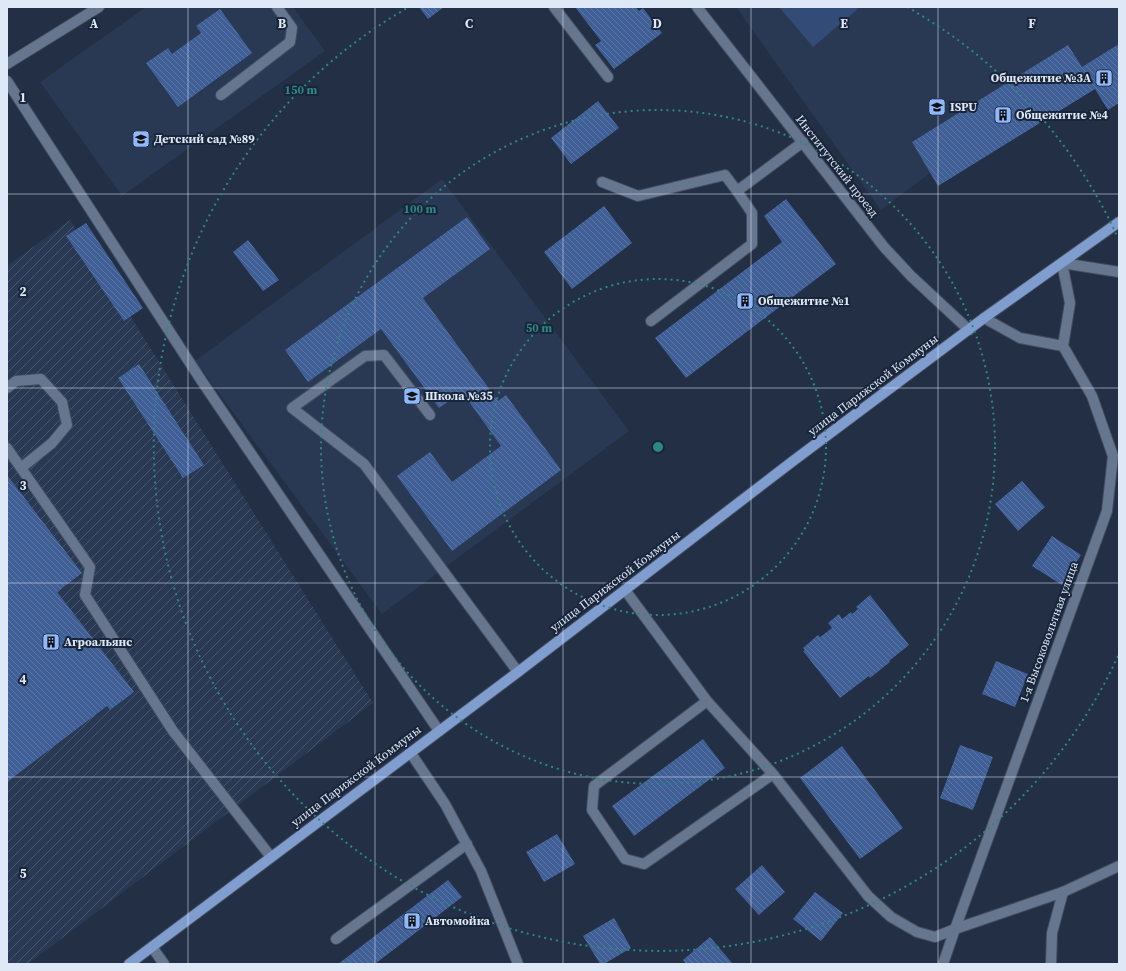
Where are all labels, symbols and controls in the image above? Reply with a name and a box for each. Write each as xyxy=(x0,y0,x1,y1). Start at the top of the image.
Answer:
text: A xyxy=(90,15,99,32)
text: B xyxy=(278,15,287,32)
text: C xyxy=(465,15,473,32)
text: D xyxy=(652,15,662,32)
text: E xyxy=(840,15,848,32)
text: F xyxy=(1028,15,1036,32)
building icon: Общежитие №3А xyxy=(1094,68,1114,88)
place label: Общежитие №3А xyxy=(991,70,1091,86)
text: 150 m xyxy=(285,82,318,98)
text: 1 xyxy=(19,89,27,106)
school or university icon: ISPU xyxy=(927,97,947,117)
place label: ISPU xyxy=(950,99,977,115)
building icon: Общежитие №4 xyxy=(993,105,1013,125)
place label: Общежитие №4 xyxy=(1016,107,1109,123)
street label: Институтский проезд xyxy=(792,112,882,221)
school or university icon: Детский сад №89 xyxy=(131,129,151,149)
place label: Детский сад №89 xyxy=(154,131,255,147)
text: 100 m xyxy=(404,201,437,217)
text: 2 xyxy=(19,283,27,300)
building icon: Общежитие №1 xyxy=(735,291,755,311)
place label: Общежитие №1 xyxy=(758,293,850,309)
text: 50 m xyxy=(526,320,552,336)
street label: улица Парижской Коммуны xyxy=(805,331,941,439)
school or university icon: Школа №35 xyxy=(402,386,422,406)
place label: Школа №35 xyxy=(425,388,493,404)
centre of rings xyxy=(651,440,665,454)
text: 3 xyxy=(19,477,27,494)
street label: улица Парижской Коммуны xyxy=(547,527,683,635)
street label: 1-я Высоковольтная улица xyxy=(1016,559,1082,705)
building icon: Агроальянс xyxy=(41,632,61,652)
place label: Агроальянс xyxy=(64,634,132,650)
text: 4 xyxy=(19,671,27,688)
street label: улица Парижской Коммуны xyxy=(288,722,424,830)
text: 5 xyxy=(19,865,27,882)
building icon: Автомойка xyxy=(402,911,422,931)
place label: Автомойка xyxy=(425,913,491,929)

